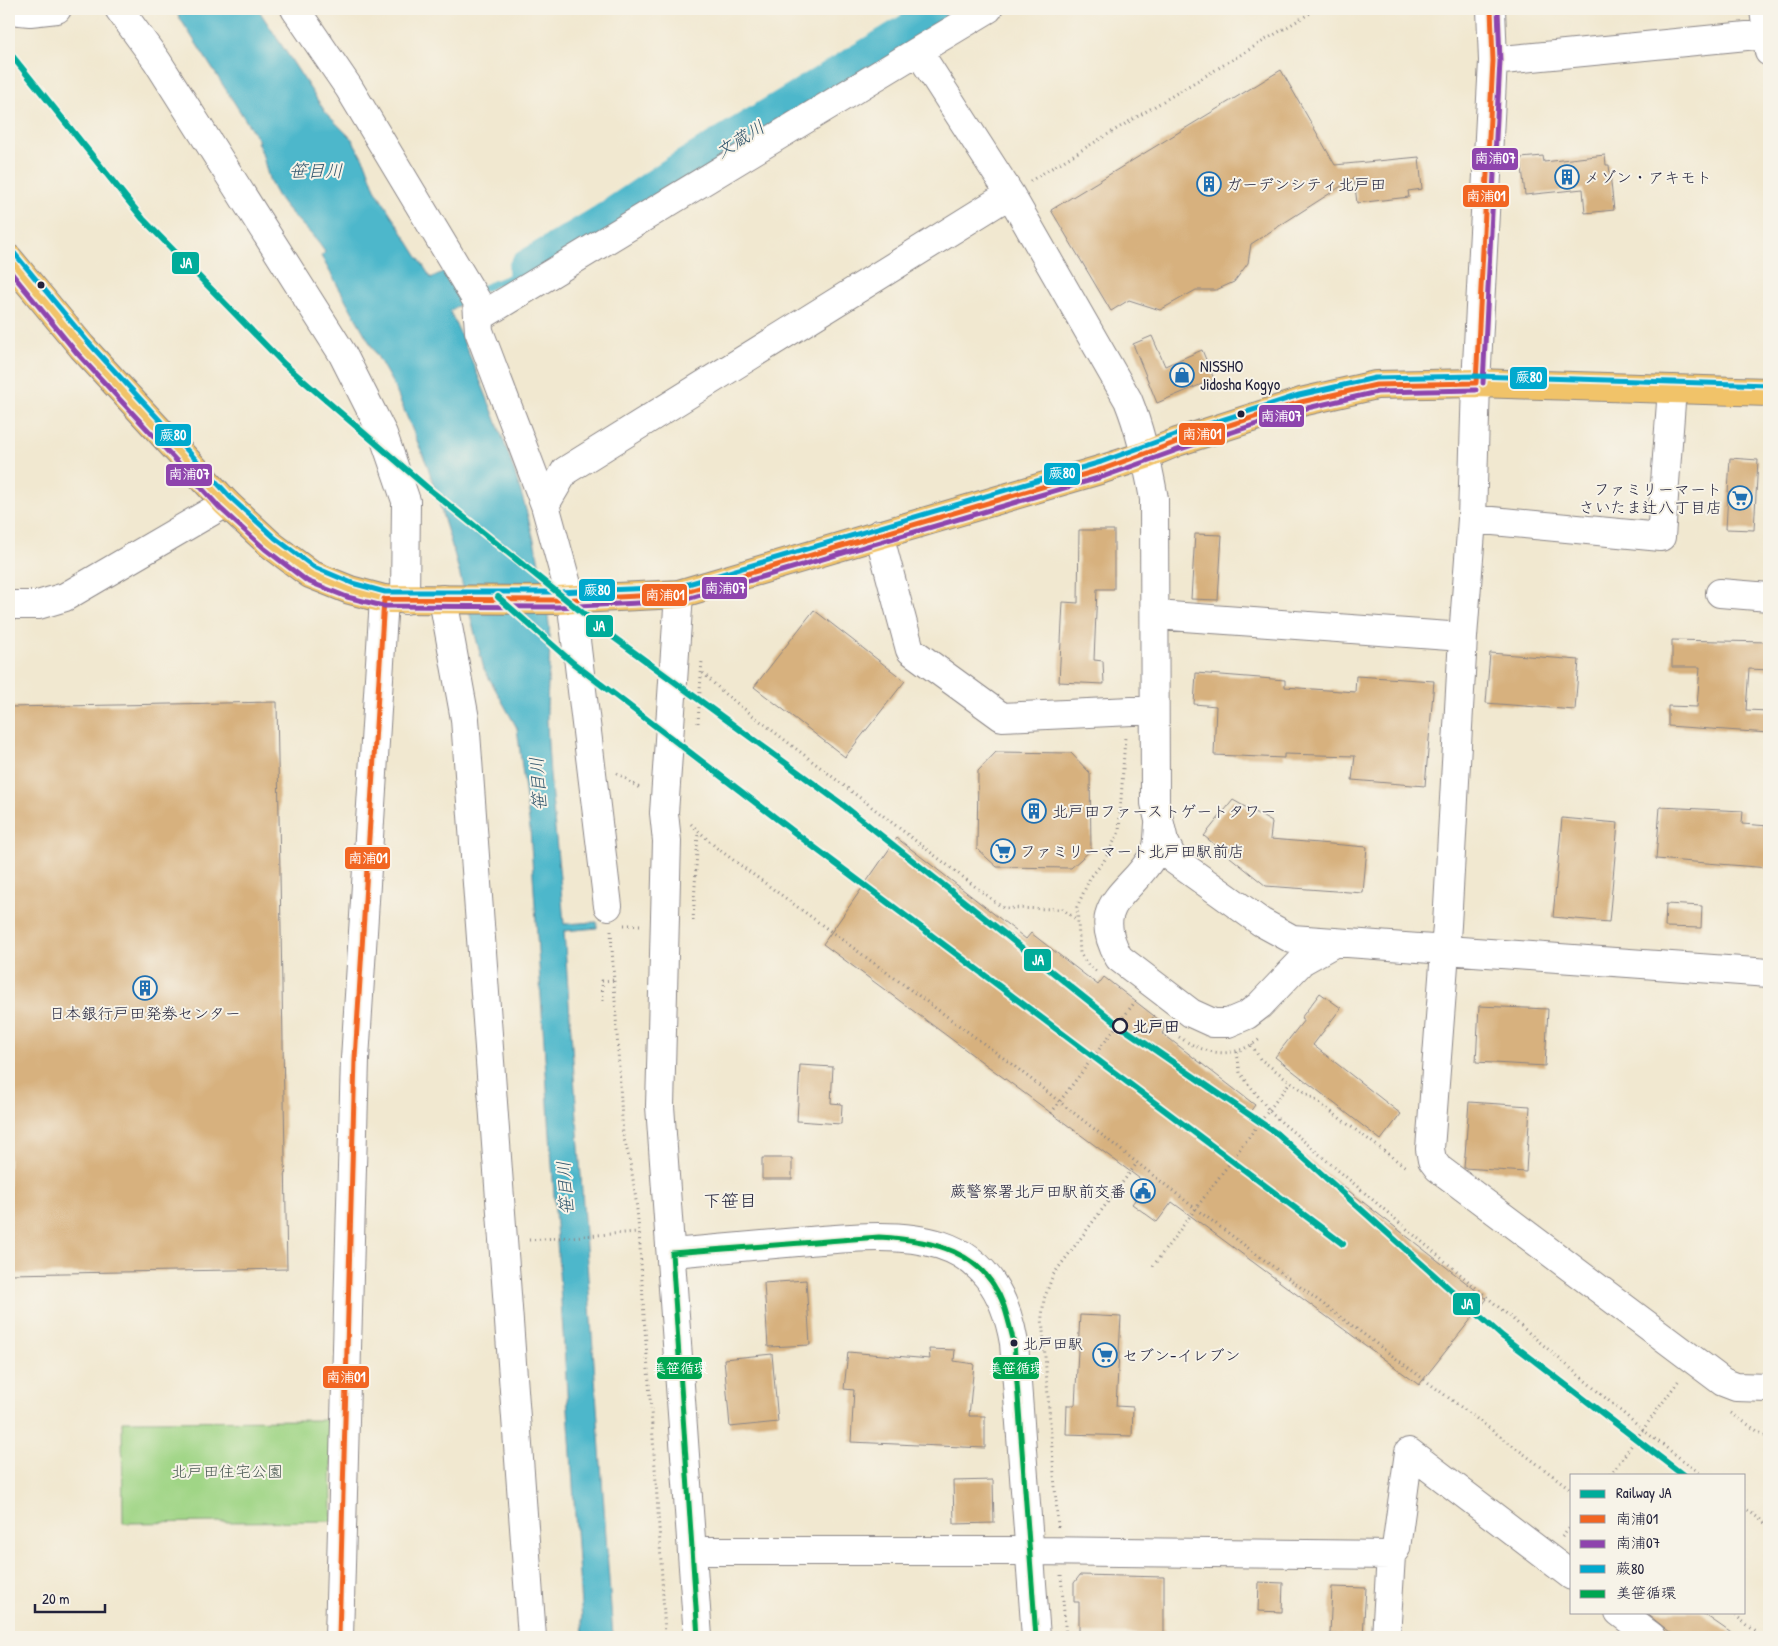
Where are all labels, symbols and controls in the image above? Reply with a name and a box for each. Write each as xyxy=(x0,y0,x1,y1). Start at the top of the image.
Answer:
water label: 文蔵川 xyxy=(710,114,770,164)
line badge: 南浦07 xyxy=(1471,147,1519,171)
text: 南浦07 xyxy=(1474,148,1516,167)
water label: 笹目川 xyxy=(289,158,343,183)
building icon: メゾン・アキモト xyxy=(1554,164,1580,190)
place label: メゾン・アキモト xyxy=(1584,166,1712,188)
building icon: ガーデンシティ北戸田 xyxy=(1196,171,1222,197)
place label: ガーデンシティ北戸田 xyxy=(1226,173,1386,195)
line badge: 南浦01 xyxy=(1462,184,1510,208)
text: 南浦01 xyxy=(1466,186,1506,205)
line badge: JA xyxy=(171,251,200,275)
text: JA xyxy=(180,253,192,272)
unlabelled marker xyxy=(36,280,46,290)
place label: NISSHO Jidosha Kogyo xyxy=(1200,355,1281,395)
shop icon: NISSHO Jidosha Kogyo xyxy=(1169,362,1195,388)
line badge: 蕨80 xyxy=(1509,366,1548,390)
text: 蕨80 xyxy=(1516,367,1543,386)
line badge: 南浦07 xyxy=(1258,404,1305,428)
text: 南浦07 xyxy=(1260,406,1302,425)
unlabelled marker xyxy=(1236,409,1246,419)
line badge: 南浦01 xyxy=(1178,422,1226,446)
line badge: 蕨80 xyxy=(154,423,192,447)
text: 南浦01 xyxy=(1182,424,1222,443)
text: 蕨80 xyxy=(160,425,187,444)
line badge: 蕨80 xyxy=(1043,462,1081,486)
line badge: 南浦07 xyxy=(165,463,213,487)
text: 蕨80 xyxy=(1049,463,1076,482)
text: 南浦07 xyxy=(168,464,210,483)
place label: ファミリーマート さいたま辻八丁目店 xyxy=(1579,478,1722,518)
supermarket icon: ファミリーマート さいたま辻八丁目店 xyxy=(1727,485,1753,511)
line badge: 南浦07 xyxy=(701,576,748,600)
line badge: 蕨80 xyxy=(578,578,616,602)
text: 南浦07 xyxy=(704,578,746,597)
text: 蕨80 xyxy=(584,580,611,599)
line badge: 南浦01 xyxy=(641,583,688,607)
text: 南浦01 xyxy=(645,585,685,604)
line badge: JA xyxy=(585,614,614,638)
text: JA xyxy=(593,616,605,635)
water label: 笹目川 xyxy=(524,756,552,812)
building icon: 北戸田ファーストゲートタワー xyxy=(1021,798,1047,824)
place label: 北戸田ファーストゲートタワー xyxy=(1052,800,1276,822)
supermarket icon: ファミリーマート北戸田駅前店 xyxy=(990,838,1016,864)
place label: ファミリーマート北戸田駅前店 xyxy=(1020,840,1244,862)
line badge: 南浦01 xyxy=(344,846,391,870)
text: 南浦01 xyxy=(348,848,388,867)
line badge: JA xyxy=(1023,948,1052,972)
text: JA xyxy=(1032,950,1044,969)
building icon: 日本銀行戸田発券センター xyxy=(132,975,158,1001)
place label: 日本銀行戸田発券センター xyxy=(49,1002,241,1024)
place label: 北戸田 xyxy=(1132,1015,1180,1037)
marker: 北戸田 xyxy=(1112,1018,1128,1034)
water label: 笹目川 xyxy=(551,1160,579,1216)
public building icon: 蕨警察署北戸田駅前交番 xyxy=(1130,1178,1156,1204)
place label: 蕨警察署北戸田駅前交番 xyxy=(950,1180,1126,1202)
district label: 下笹目 xyxy=(703,1188,757,1213)
line badge: JA xyxy=(1452,1292,1481,1316)
text: JA xyxy=(1461,1294,1473,1313)
place label: 北戸田駅 xyxy=(1023,1333,1083,1354)
marker: 北戸田駅 xyxy=(1009,1338,1019,1348)
supermarket icon: セブン-イレブン xyxy=(1092,1342,1118,1368)
place label: セブン-イレブン xyxy=(1122,1344,1240,1366)
line badge: 美笹循環 xyxy=(656,1356,703,1380)
line badge: 美笹循環 xyxy=(992,1356,1040,1380)
text: 美笹循環 xyxy=(652,1358,708,1377)
text: 美笹循環 xyxy=(988,1358,1044,1377)
line badge: 南浦01 xyxy=(322,1365,370,1389)
text: 南浦01 xyxy=(326,1367,366,1386)
park label: 北戸田住宅公園 xyxy=(171,1460,283,1482)
legend xyxy=(1570,1474,1746,1614)
text: Railway JA xyxy=(1616,1482,1672,1503)
text: 南浦01 xyxy=(1616,1508,1658,1529)
text: 南浦07 xyxy=(1616,1532,1660,1553)
text: 蕨80 xyxy=(1616,1558,1644,1579)
scale bar xyxy=(35,1581,105,1613)
text: 美笹循環 xyxy=(1616,1582,1676,1603)
text: 20 m xyxy=(42,1588,69,1609)

